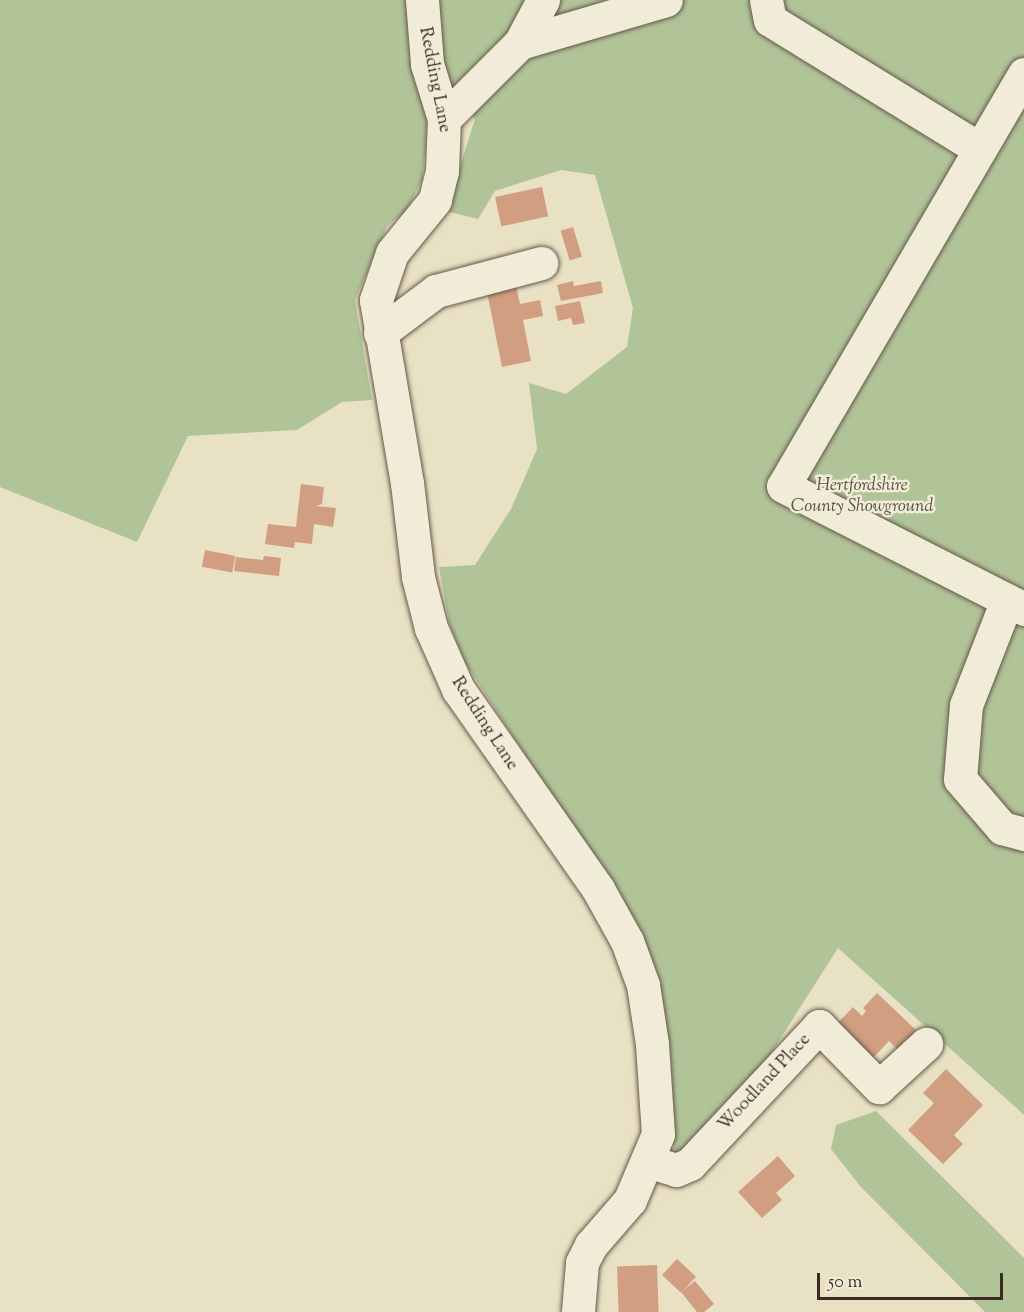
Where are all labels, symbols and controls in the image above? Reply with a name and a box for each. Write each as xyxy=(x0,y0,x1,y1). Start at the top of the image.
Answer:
street label: Redding Lane xyxy=(413,25,455,135)
park label: Hertfordshire County Showground xyxy=(791,476,933,518)
street label: Redding Lane xyxy=(446,673,522,775)
street label: Woodland Place xyxy=(714,1030,816,1136)
scale bar xyxy=(820,1261,1006,1299)
text: 50 m xyxy=(828,1270,862,1296)

